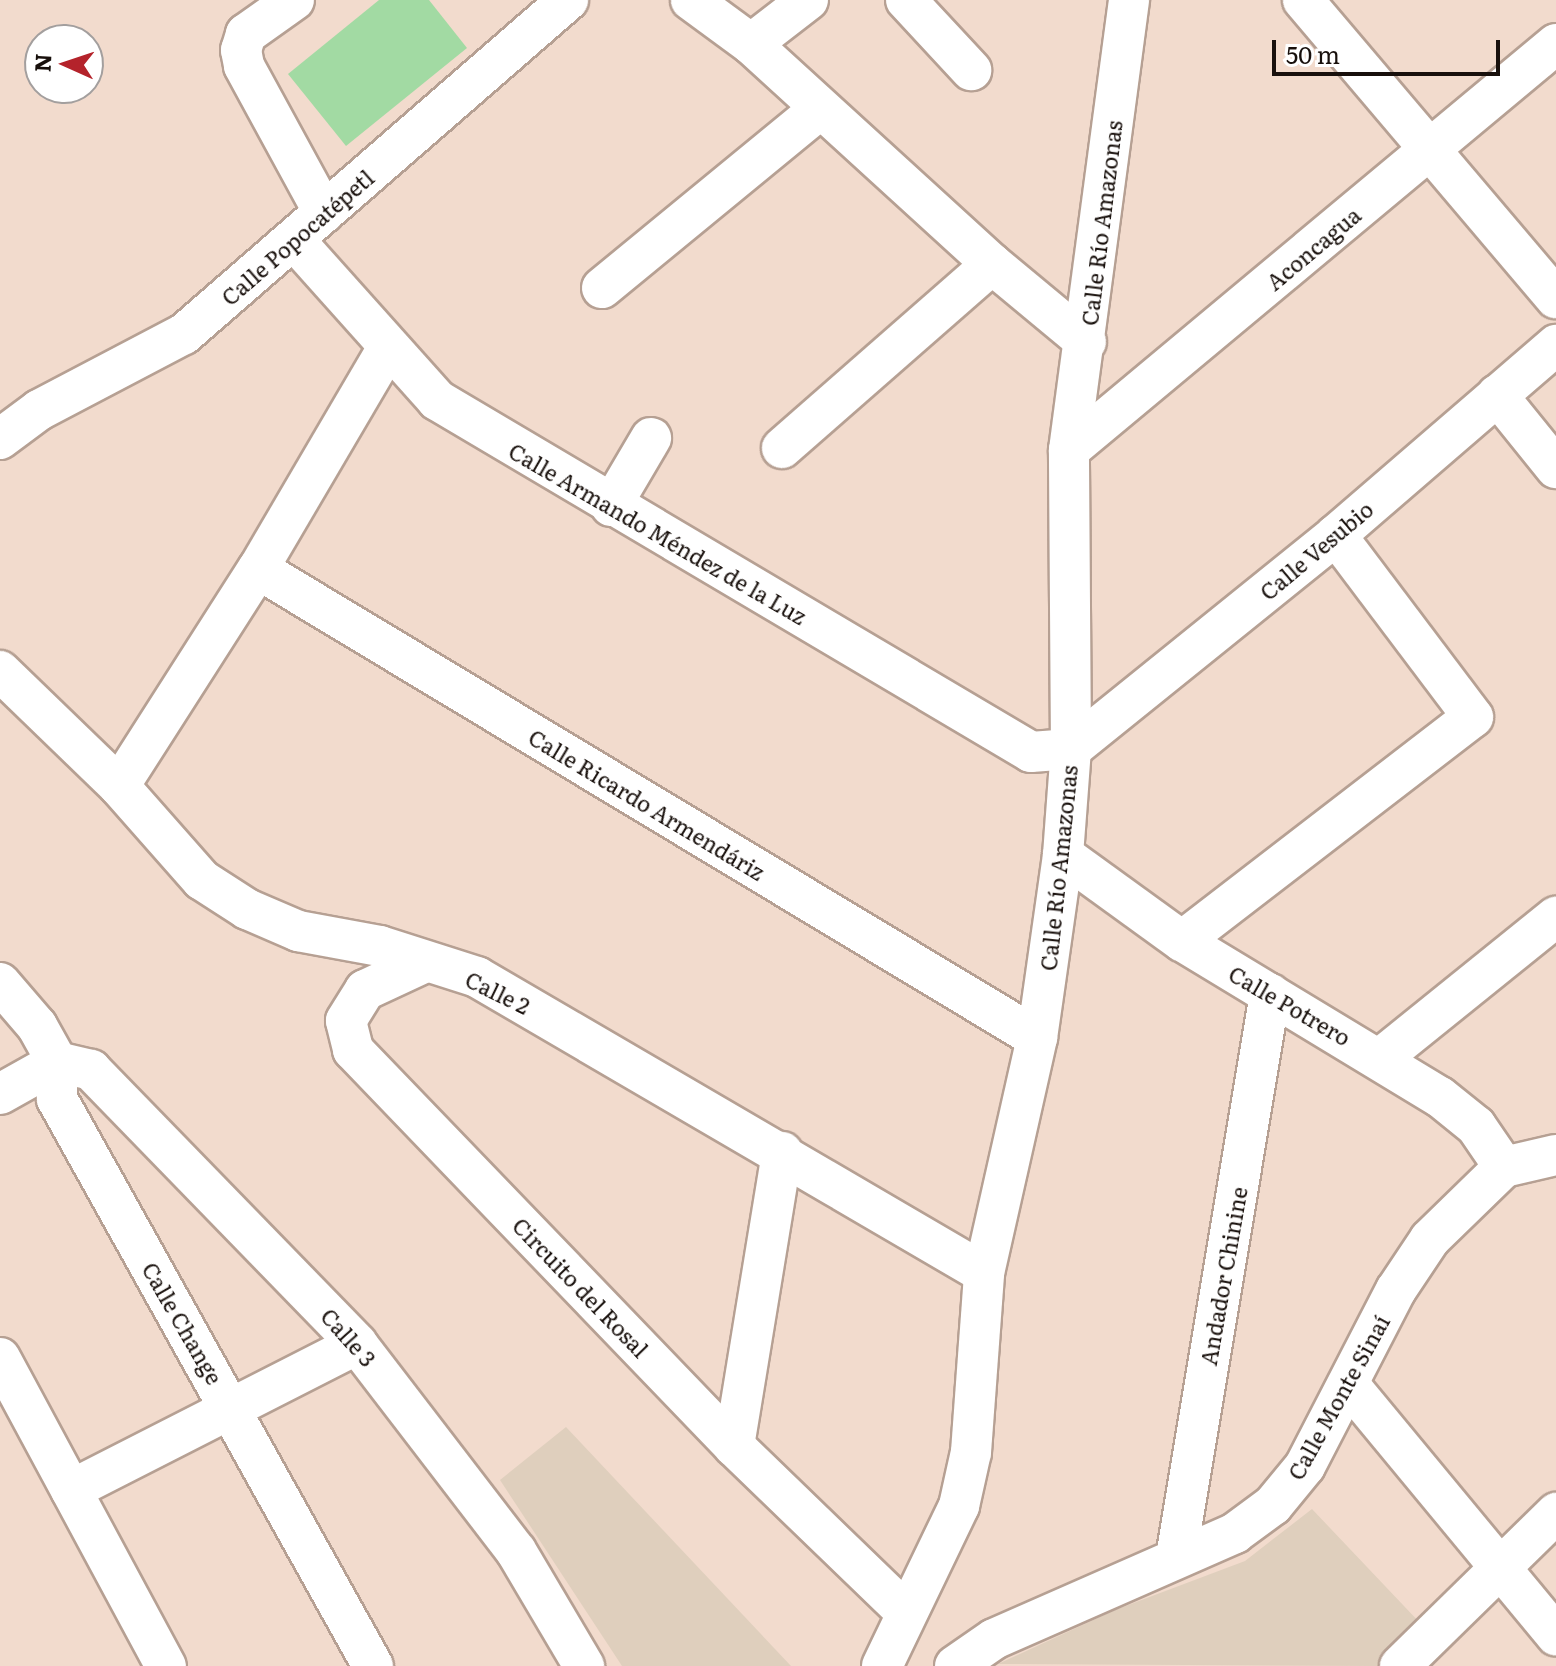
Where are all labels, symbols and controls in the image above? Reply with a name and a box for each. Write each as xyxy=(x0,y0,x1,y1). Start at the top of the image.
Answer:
north arrow xyxy=(24,24,104,104)
scale bar xyxy=(1276,24,1504,74)
text: 50 m xyxy=(1286,36,1340,71)
text: N xyxy=(25,53,58,73)
street label: Calle Río Amazonas xyxy=(1075,119,1127,327)
street label: Calle Popocatépetl xyxy=(216,164,378,310)
street label: Aconcagua xyxy=(1260,201,1366,295)
street label: Calle Armando Méndez de la Luz xyxy=(505,437,811,629)
street label: Calle Vesubio xyxy=(1254,495,1378,605)
street label: Calle Ricardo Armendáriz xyxy=(524,723,770,885)
street label: Calle Río Amazonas xyxy=(1034,764,1082,972)
street label: Calle Potrero xyxy=(1224,960,1356,1050)
street label: Calle 2 xyxy=(461,965,535,1019)
street label: Andador Chinine xyxy=(1194,1185,1252,1367)
street label: Circuito del Rosal xyxy=(508,1212,654,1362)
street label: Calle Change xyxy=(137,1257,229,1389)
street label: Calle 3 xyxy=(316,1302,382,1372)
street label: Calle Monte Sinaí xyxy=(1282,1310,1394,1484)

